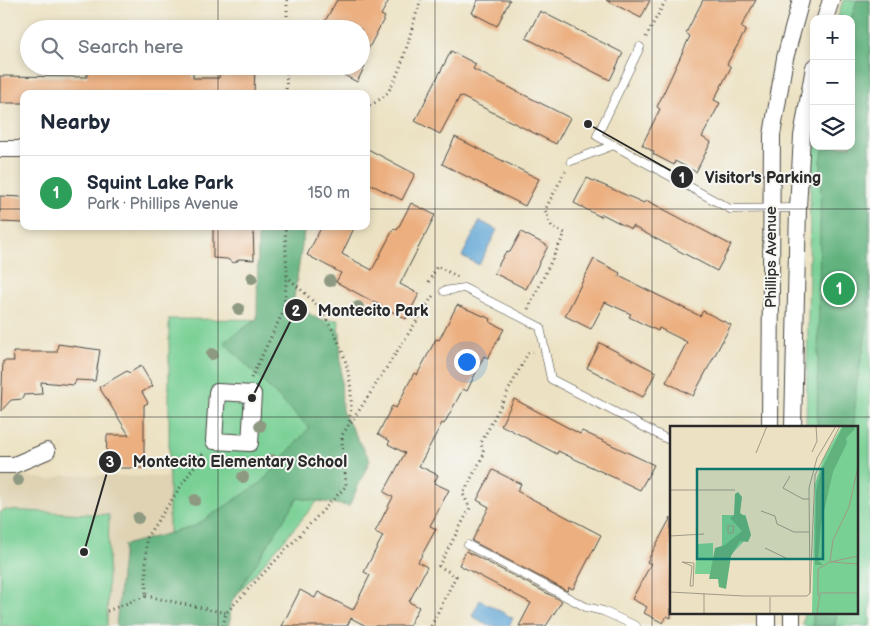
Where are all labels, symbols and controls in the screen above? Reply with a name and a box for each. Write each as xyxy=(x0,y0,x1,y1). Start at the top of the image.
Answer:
map controls xyxy=(810,15,855,150)
button: + xyxy=(810,15,855,60)
search box xyxy=(20,20,370,75)
icon: search xyxy=(38,34,66,62)
text: Search here xyxy=(78,36,183,59)
button: − xyxy=(810,60,855,105)
button: layers xyxy=(810,105,855,150)
text: Nearby xyxy=(40,110,110,135)
callout: Visitor's Parking xyxy=(669,162,831,193)
text: 1 xyxy=(679,169,685,188)
text: Visitor's Parking xyxy=(705,169,821,188)
text: Squint Lake Park xyxy=(87,172,234,195)
text: 1 xyxy=(53,184,59,203)
text: 150 m xyxy=(308,184,350,203)
text: Park · Phillips Avenue xyxy=(87,195,238,214)
street label: Phillips Avenue xyxy=(762,206,781,308)
pin: 1 xyxy=(823,270,855,308)
callout: Montecito Park xyxy=(283,295,439,326)
text: 2 xyxy=(292,302,301,321)
text: Montecito Park xyxy=(318,302,429,321)
your location xyxy=(454,349,480,375)
inset map xyxy=(670,426,858,614)
callout: Montecito Elementary School xyxy=(98,446,358,477)
text: 3 xyxy=(106,453,115,472)
text: Montecito Elementary School xyxy=(133,453,347,472)

